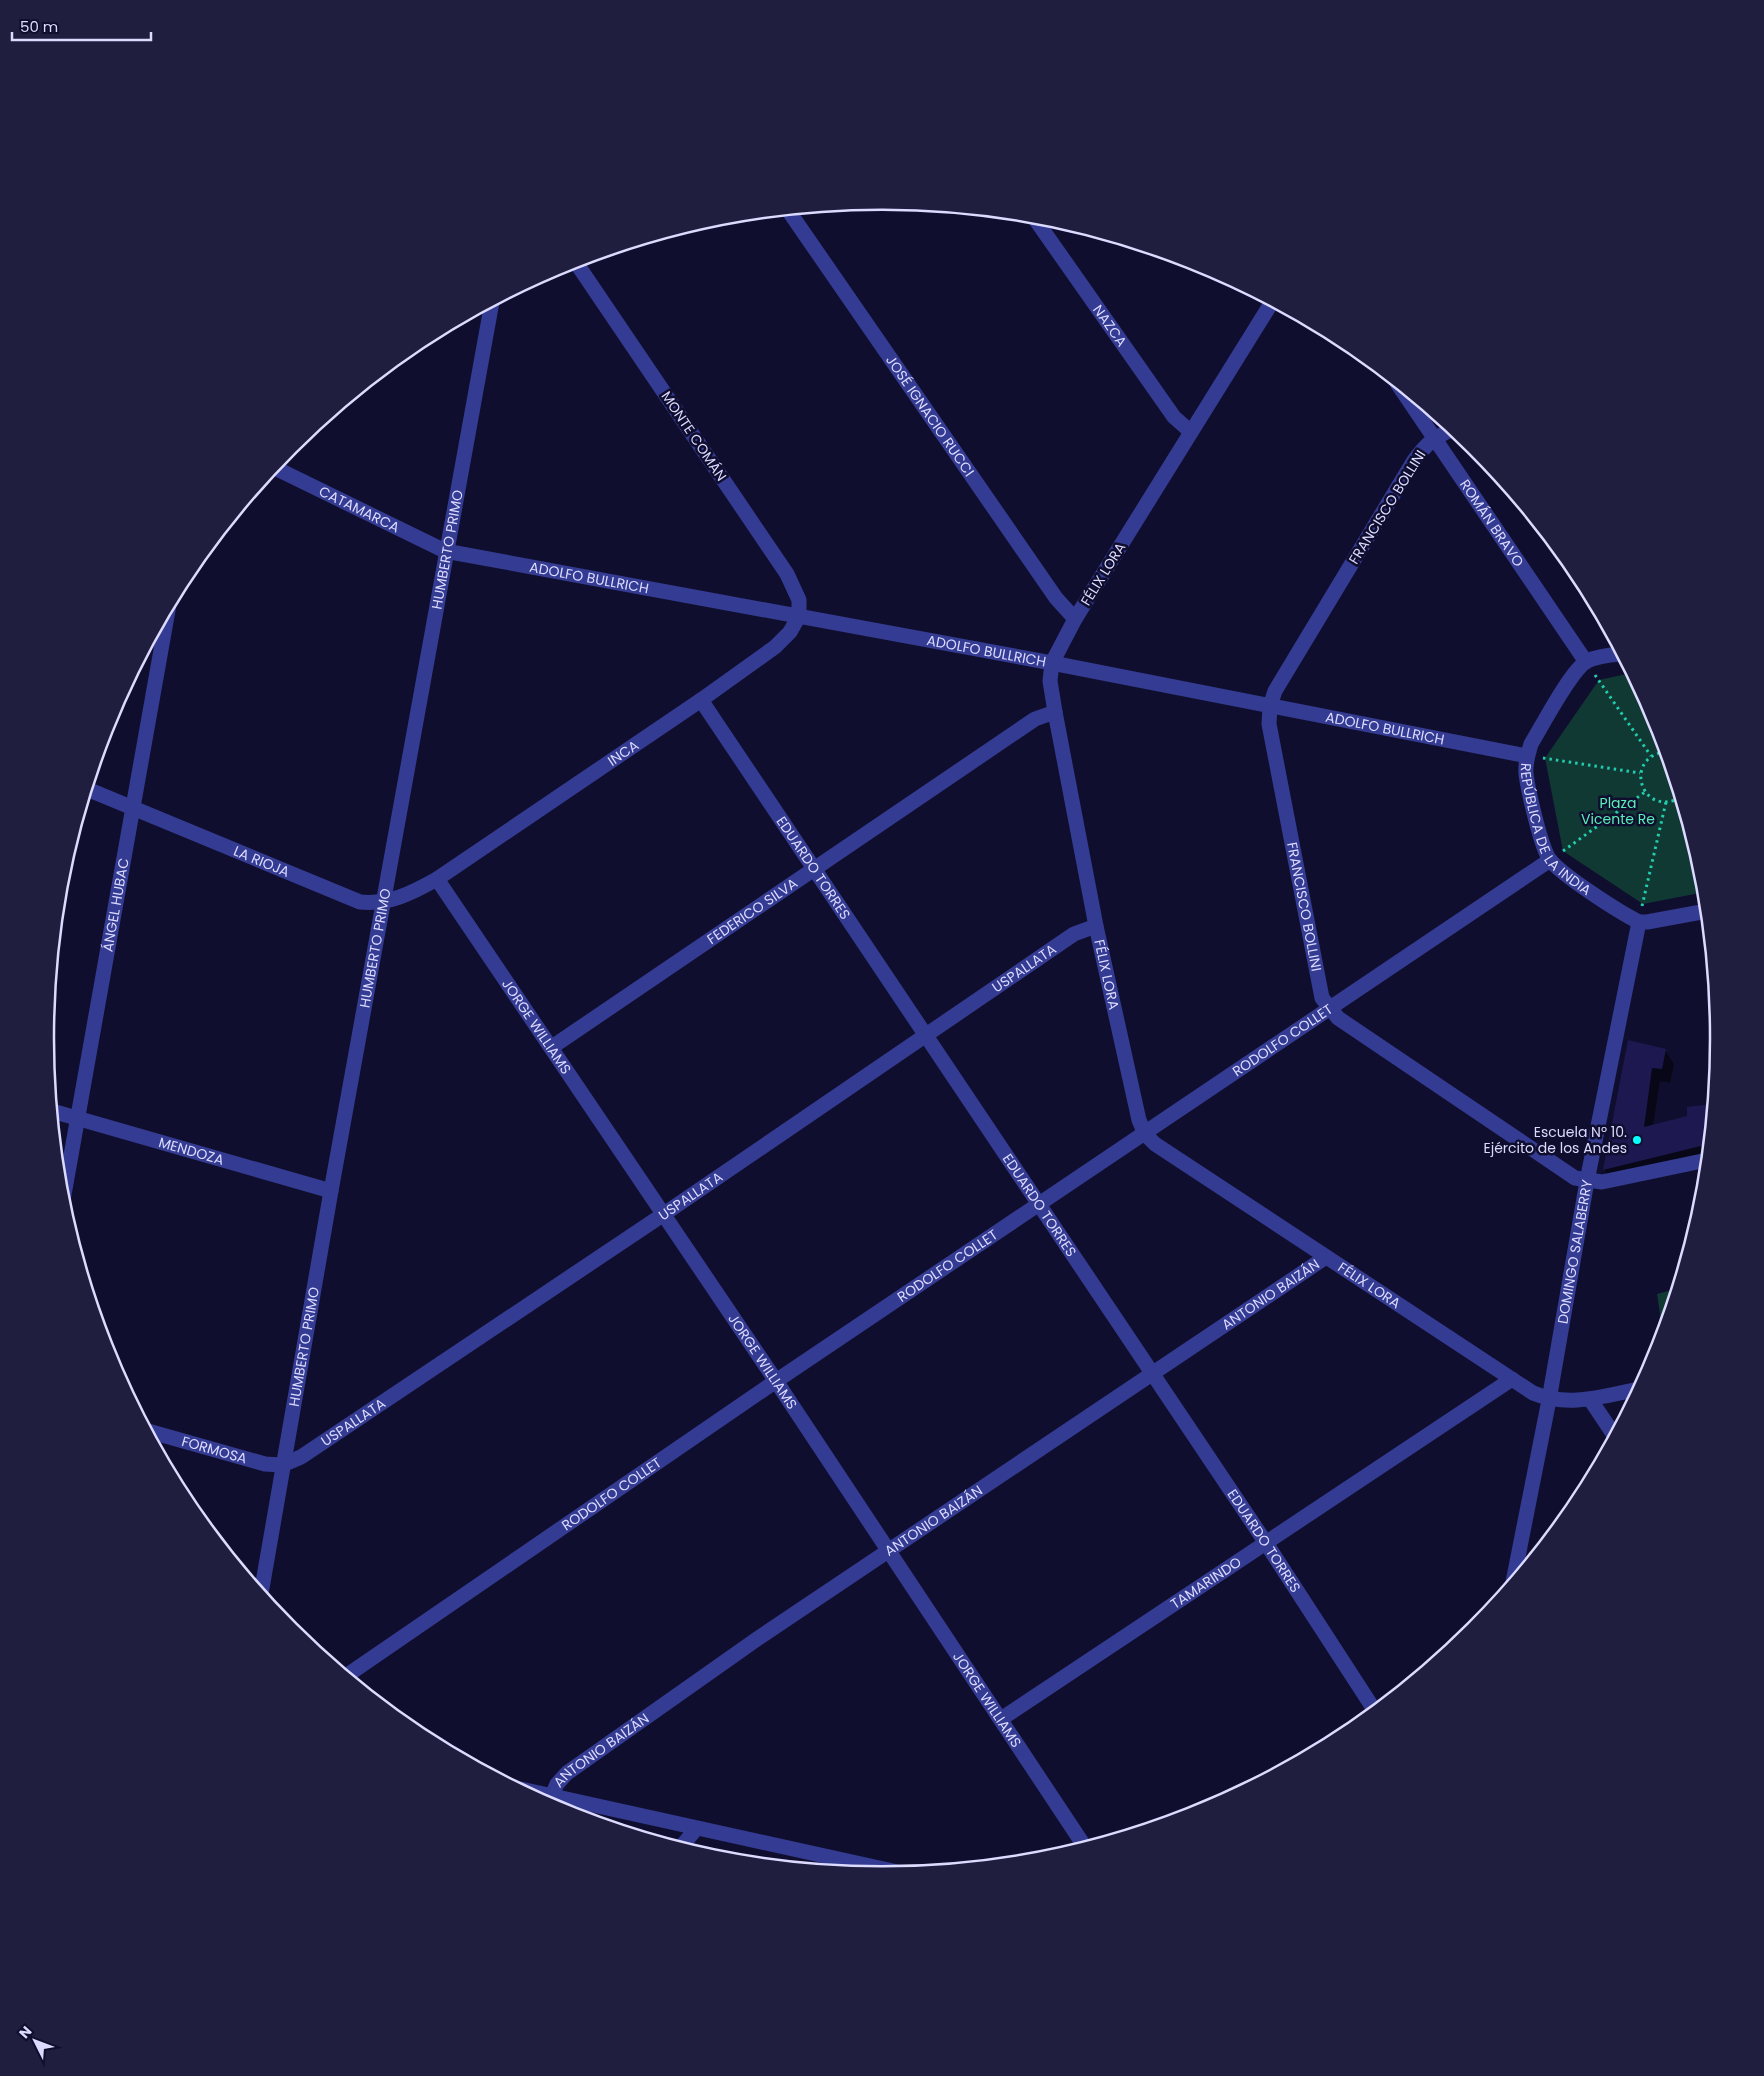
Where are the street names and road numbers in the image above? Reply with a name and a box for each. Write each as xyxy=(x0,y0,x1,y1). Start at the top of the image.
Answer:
street label: NAZCA xyxy=(1088,301,1132,351)
street label: JOSÉ IGNACIO RUCCI xyxy=(881,351,979,480)
street label: MONTE COMÁN xyxy=(656,387,732,485)
street label: FRANCISCO BOLLINI xyxy=(1344,446,1430,568)
street label: ROMÁN BRAVO xyxy=(1455,475,1529,571)
street label: CATAMARCA xyxy=(316,481,403,537)
street label: HUMBERTO PRIMO xyxy=(427,488,468,611)
street label: FÉLIX LORA xyxy=(1076,539,1130,609)
street label: ADOLFO BULLRICH xyxy=(528,557,650,598)
street label: ADOLFO BULLRICH xyxy=(925,630,1048,672)
street label: ADOLFO BULLRICH xyxy=(1324,707,1446,750)
street label: INCA xyxy=(604,735,643,771)
street label: REPÚBLICA DE LA INDIA xyxy=(1516,762,1595,900)
street label: EDUARDO TORRES xyxy=(772,812,855,923)
street label: FRANCISCO BOLLINI xyxy=(1282,840,1327,973)
street label: LA RIOJA xyxy=(231,841,293,882)
street label: ÁNGEL HUBAC xyxy=(97,856,134,953)
street label: FEDERICO SILVA xyxy=(703,873,801,949)
street label: HUMBERTO PRIMO xyxy=(354,887,396,1009)
street label: FÉLIX LORA xyxy=(1089,938,1124,1011)
street label: USPALLATA xyxy=(988,939,1060,997)
street label: JORGE WILLIAMS xyxy=(497,975,576,1078)
street label: RODOLFO COLLET xyxy=(1228,999,1337,1081)
street label: MENDOZA xyxy=(156,1132,226,1170)
street label: EDUARDO TORRES xyxy=(998,1150,1081,1261)
street label: USPALLATA xyxy=(654,1167,727,1225)
street label: DOMINGO SALABERRY xyxy=(1552,1178,1597,1325)
street label: RODOLFO COLLET xyxy=(893,1224,1002,1307)
street label: ANTONIO BAIZÁN xyxy=(1218,1254,1324,1334)
street label: FÉLIX LORA xyxy=(1334,1257,1405,1313)
street label: HUMBERTO PRIMO xyxy=(284,1285,324,1408)
street label: JORGE WILLIAMS xyxy=(723,1310,802,1413)
street label: USPALLATA xyxy=(317,1393,389,1451)
street label: FORMOSA xyxy=(179,1431,250,1468)
street label: RODOLFO COLLET xyxy=(558,1452,666,1535)
street label: ANTONIO BAIZÁN xyxy=(880,1480,986,1561)
street label: EDUARDO TORRES xyxy=(1223,1485,1306,1596)
street label: TAMARINDO xyxy=(1166,1552,1245,1614)
street label: JORGE WILLIAMS xyxy=(948,1648,1026,1751)
street label: ANTONIO BAIZÁN xyxy=(549,1708,653,1792)

